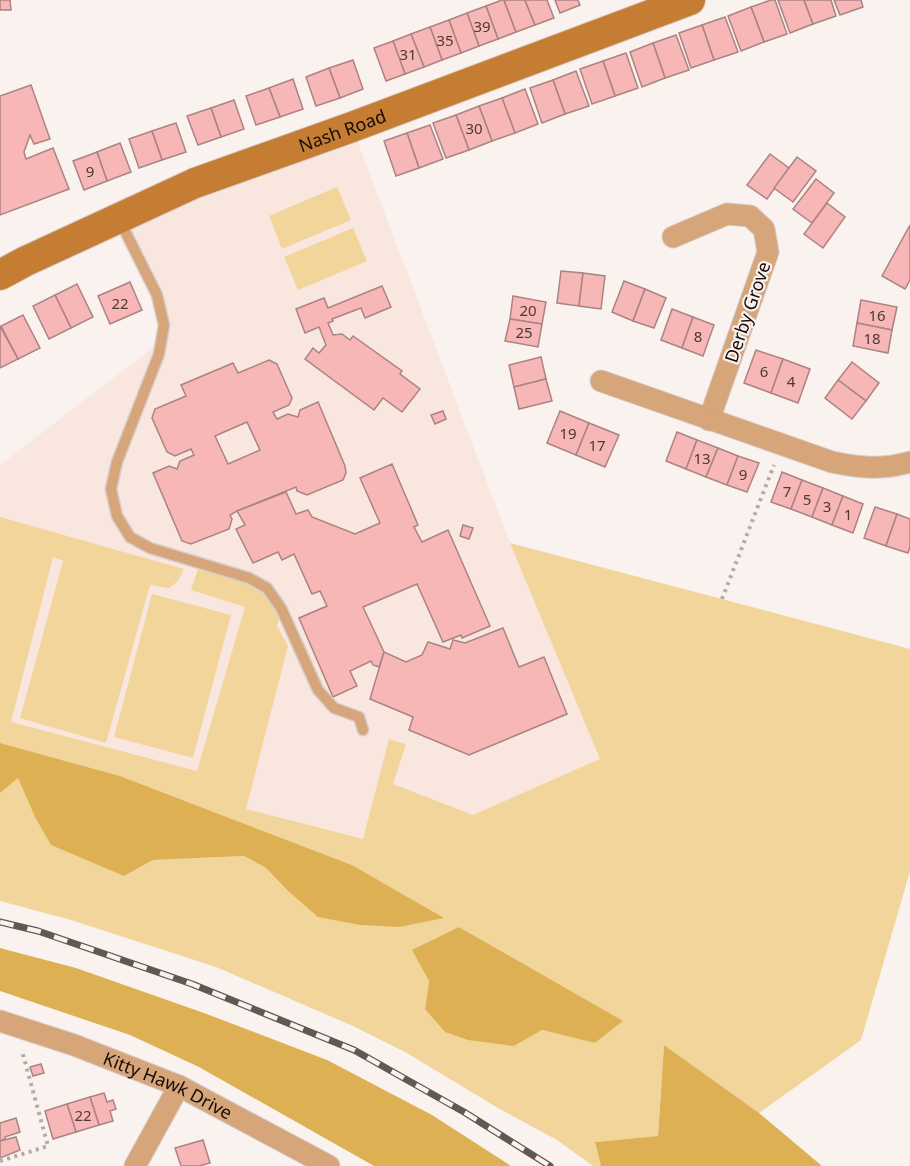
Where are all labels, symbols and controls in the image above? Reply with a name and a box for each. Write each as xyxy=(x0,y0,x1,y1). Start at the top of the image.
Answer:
house number: 39 xyxy=(473,16,491,36)
house number: 35 xyxy=(436,30,454,50)
house number: 31 xyxy=(399,44,417,64)
street label: Nash Road xyxy=(295,103,389,157)
house number: 30 xyxy=(465,118,483,138)
house number: 9 xyxy=(86,161,94,181)
street label: Derby Grove xyxy=(719,258,775,366)
house number: 22 xyxy=(111,293,129,313)
house number: 20 xyxy=(519,300,537,320)
house number: 16 xyxy=(868,305,886,325)
house number: 25 xyxy=(515,322,533,342)
house number: 8 xyxy=(694,326,702,346)
house number: 18 xyxy=(863,328,881,348)
house number: 6 xyxy=(760,361,768,381)
house number: 4 xyxy=(787,371,796,391)
house number: 19 xyxy=(559,423,577,443)
house number: 17 xyxy=(588,435,606,455)
house number: 13 xyxy=(693,448,711,468)
house number: 9 xyxy=(739,464,747,484)
house number: 7 xyxy=(783,481,791,501)
house number: 5 xyxy=(803,489,811,509)
house number: 3 xyxy=(823,496,831,516)
house number: 1 xyxy=(844,504,852,524)
street label: Kitty Hawk Drive xyxy=(100,1046,237,1124)
house number: 22 xyxy=(74,1105,92,1125)

